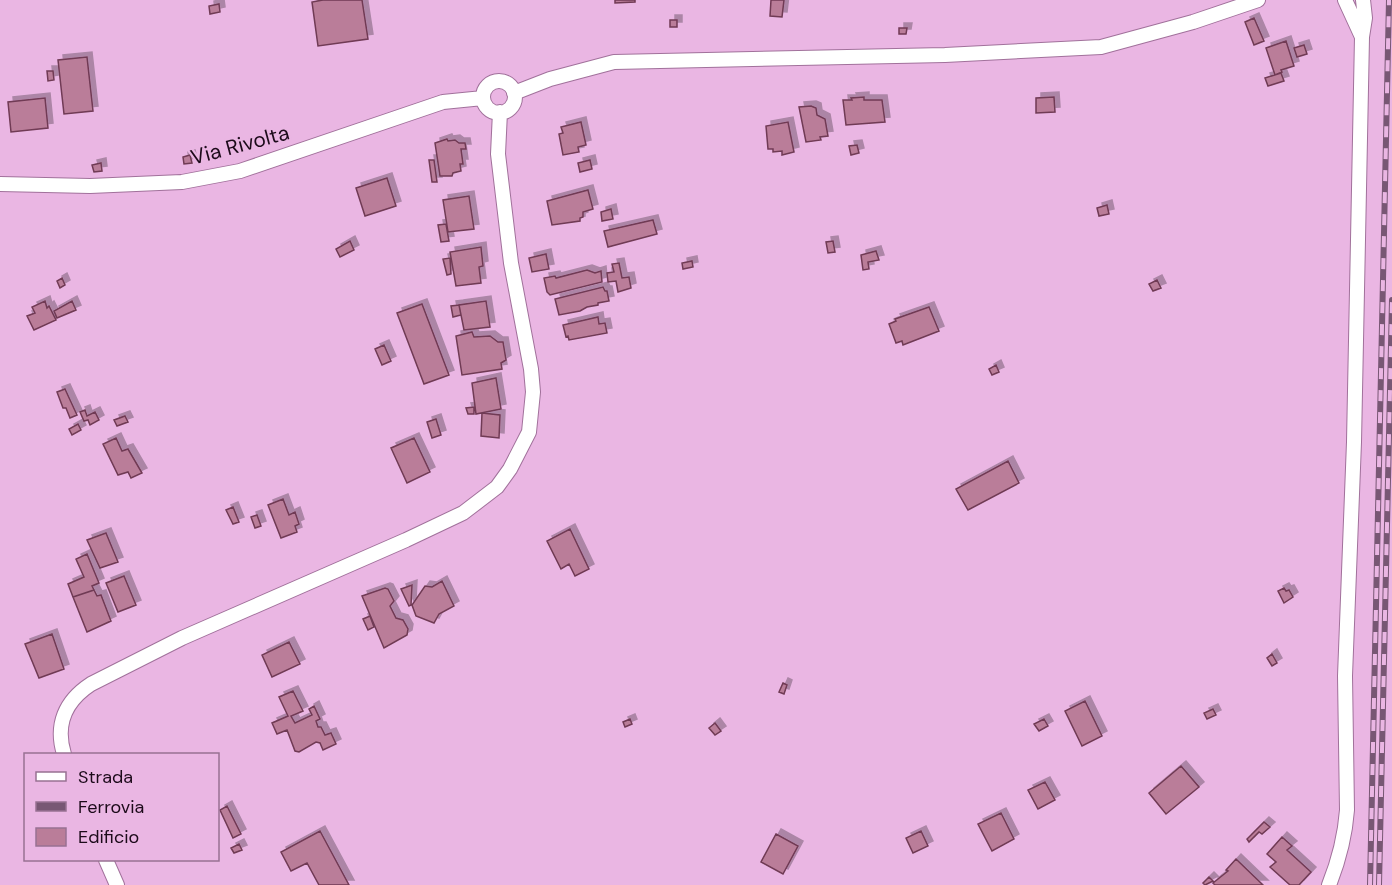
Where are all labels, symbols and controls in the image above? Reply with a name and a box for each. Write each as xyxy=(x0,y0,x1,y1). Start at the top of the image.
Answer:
street label: Via Rivolta xyxy=(188,118,292,172)
legend xyxy=(24,753,219,861)
text: Strada xyxy=(78,765,133,789)
text: Ferrovia xyxy=(78,795,144,819)
text: Edificio xyxy=(78,825,139,849)

